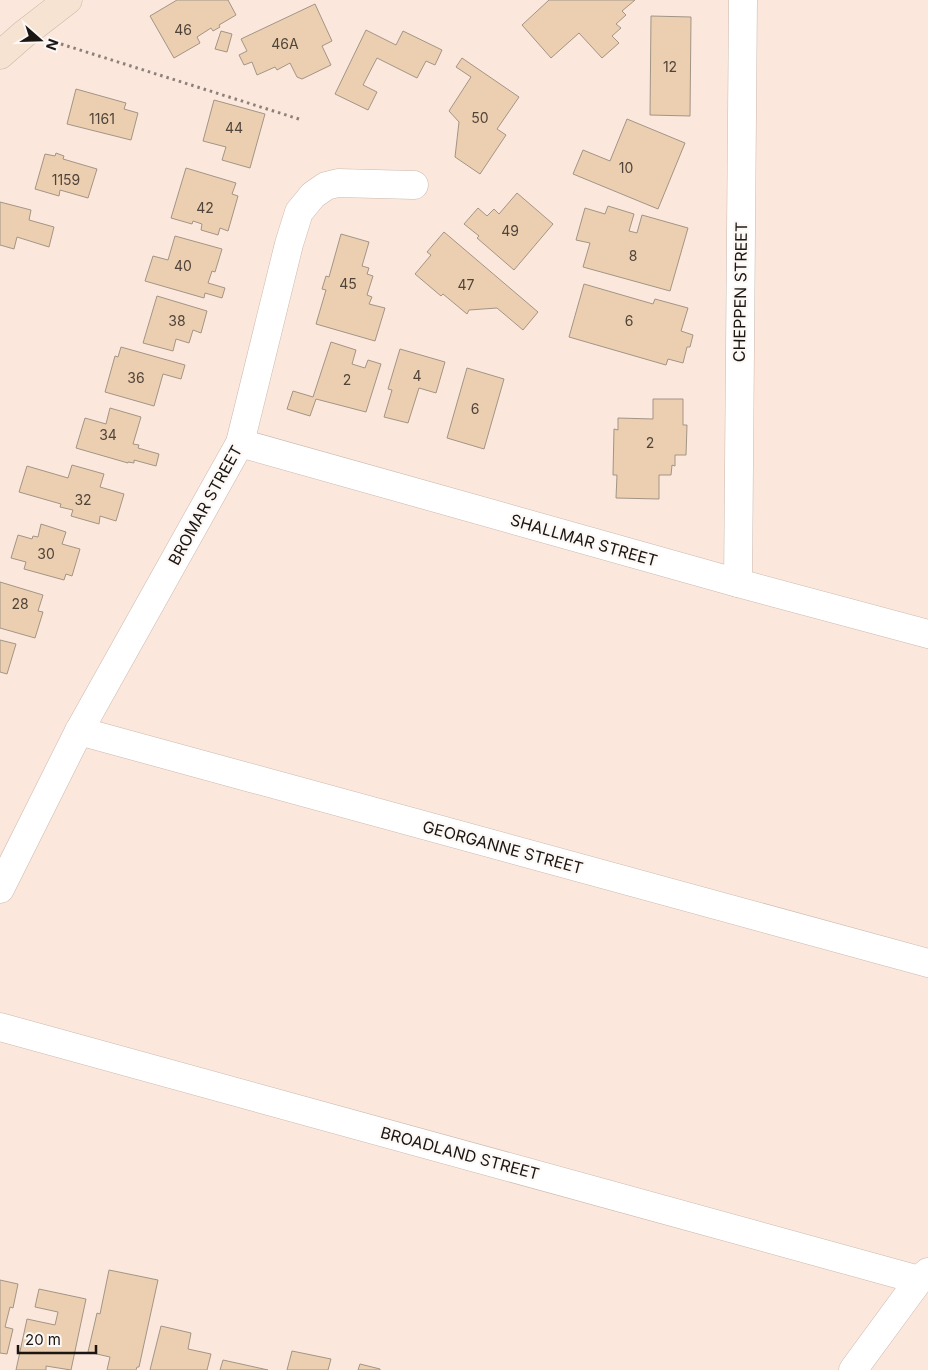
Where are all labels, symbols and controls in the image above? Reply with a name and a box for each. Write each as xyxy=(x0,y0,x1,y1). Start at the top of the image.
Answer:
north arrow xyxy=(15,15,65,65)
house number: 46 xyxy=(174,21,192,38)
house number: 46A xyxy=(271,35,299,52)
text: N xyxy=(43,37,62,53)
house number: 12 xyxy=(663,58,677,75)
house number: 50 xyxy=(471,109,489,126)
house number: 1161 xyxy=(89,110,115,127)
house number: 44 xyxy=(225,119,243,136)
house number: 10 xyxy=(619,159,633,176)
house number: 1159 xyxy=(52,171,80,188)
house number: 42 xyxy=(196,199,214,216)
house number: 49 xyxy=(501,222,519,239)
street label: CHEPPEN STREET xyxy=(729,222,751,362)
house number: 8 xyxy=(629,247,637,264)
house number: 40 xyxy=(174,257,192,274)
house number: 45 xyxy=(339,275,357,292)
house number: 47 xyxy=(458,276,475,293)
house number: 38 xyxy=(168,312,186,329)
house number: 6 xyxy=(625,312,633,329)
house number: 4 xyxy=(412,367,422,384)
house number: 36 xyxy=(127,369,145,386)
house number: 2 xyxy=(343,371,351,388)
house number: 6 xyxy=(471,400,479,417)
house number: 34 xyxy=(99,426,117,443)
house number: 2 xyxy=(646,434,654,451)
street label: BROMAR STREET xyxy=(164,442,246,568)
house number: 32 xyxy=(74,491,92,508)
street label: SHALLMAR STREET xyxy=(508,509,660,571)
house number: 30 xyxy=(37,545,55,562)
house number: 28 xyxy=(11,595,29,612)
street label: GEORGANNE STREET xyxy=(421,816,585,878)
street label: BROADLAND STREET xyxy=(378,1122,542,1184)
scale bar xyxy=(18,1322,95,1354)
text: 20 m xyxy=(25,1330,61,1349)

